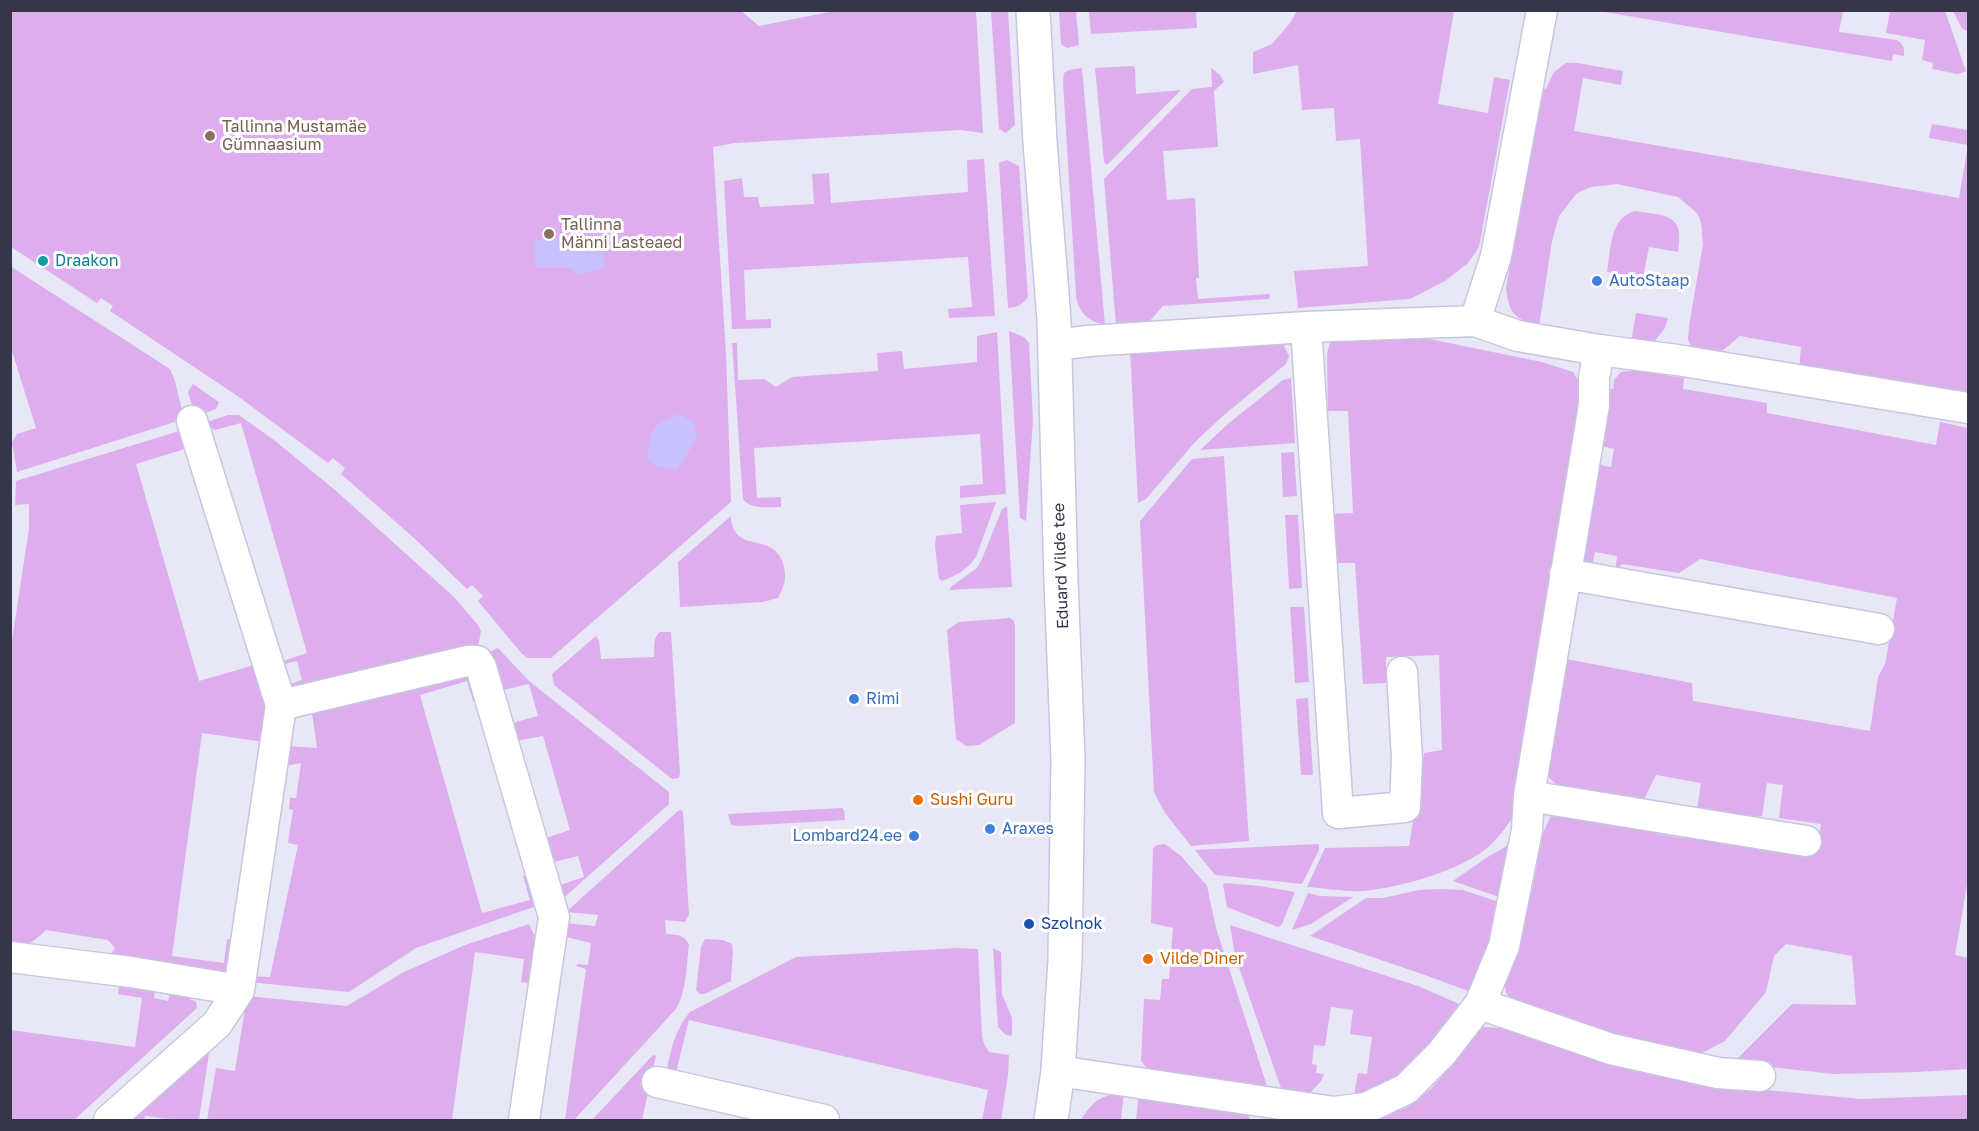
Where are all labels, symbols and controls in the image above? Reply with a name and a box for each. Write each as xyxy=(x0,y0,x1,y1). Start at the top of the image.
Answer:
place label: Tallinna Mustamäe Gümnaasium xyxy=(222,117,367,155)
marker: Tallinna Mustamäe Gümnaasium xyxy=(203,129,217,143)
place label: Tallinna Männi Lasteaed xyxy=(561,215,682,253)
marker: Tallinna Männi Lasteaed xyxy=(542,227,556,241)
place label: Draakon xyxy=(55,251,119,271)
marker: Draakon xyxy=(36,254,50,268)
place label: AutoStaap xyxy=(1609,271,1689,291)
marker: AutoStaap xyxy=(1590,274,1604,288)
street label: Eduard Vilde tee xyxy=(1049,503,1073,629)
place label: Rimi xyxy=(866,689,900,709)
marker: Rimi xyxy=(847,692,861,706)
place label: Sushi Guru xyxy=(930,790,1013,810)
marker: Sushi Guru xyxy=(911,793,925,807)
place label: Araxes xyxy=(1002,819,1054,839)
marker: Araxes xyxy=(983,822,997,836)
place label: Lombard24.ee xyxy=(792,826,902,846)
marker: Lombard24.ee xyxy=(907,829,921,843)
place label: Szolnok xyxy=(1041,914,1102,934)
marker: Szolnok xyxy=(1022,917,1036,931)
place label: Vilde Diner xyxy=(1160,949,1244,969)
marker: Vilde Diner xyxy=(1141,952,1155,966)

